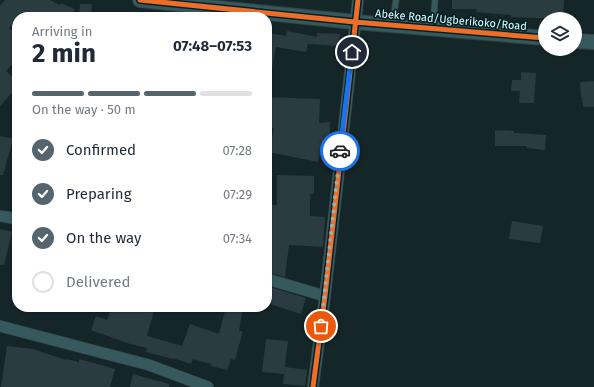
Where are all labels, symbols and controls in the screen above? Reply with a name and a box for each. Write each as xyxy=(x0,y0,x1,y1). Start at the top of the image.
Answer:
street label: Abeke Road/Ugberikoko/Road xyxy=(375,7,527,33)
map controls xyxy=(538,12,582,56)
button: layers xyxy=(538,12,582,56)
text: Arriving in xyxy=(32,24,92,39)
pin xyxy=(335,35,369,69)
text: 07:48–07:53 xyxy=(173,37,252,55)
text: 2 min xyxy=(32,38,96,69)
icon: home xyxy=(341,41,363,63)
text: On the way · 50 m xyxy=(32,102,136,117)
courier xyxy=(320,131,360,171)
icon: check xyxy=(32,139,54,161)
icon: car xyxy=(329,140,351,162)
text: Confirmed xyxy=(66,141,136,159)
text: 07:28 xyxy=(223,143,252,158)
icon: check xyxy=(32,183,54,205)
text: Preparing xyxy=(66,185,131,203)
text: 07:29 xyxy=(223,187,252,202)
icon: check xyxy=(32,227,54,249)
text: On the way xyxy=(66,229,141,247)
text: 07:34 xyxy=(223,231,252,246)
text: Delivered xyxy=(66,273,130,291)
pin xyxy=(304,309,338,343)
icon: bag xyxy=(310,315,332,337)

